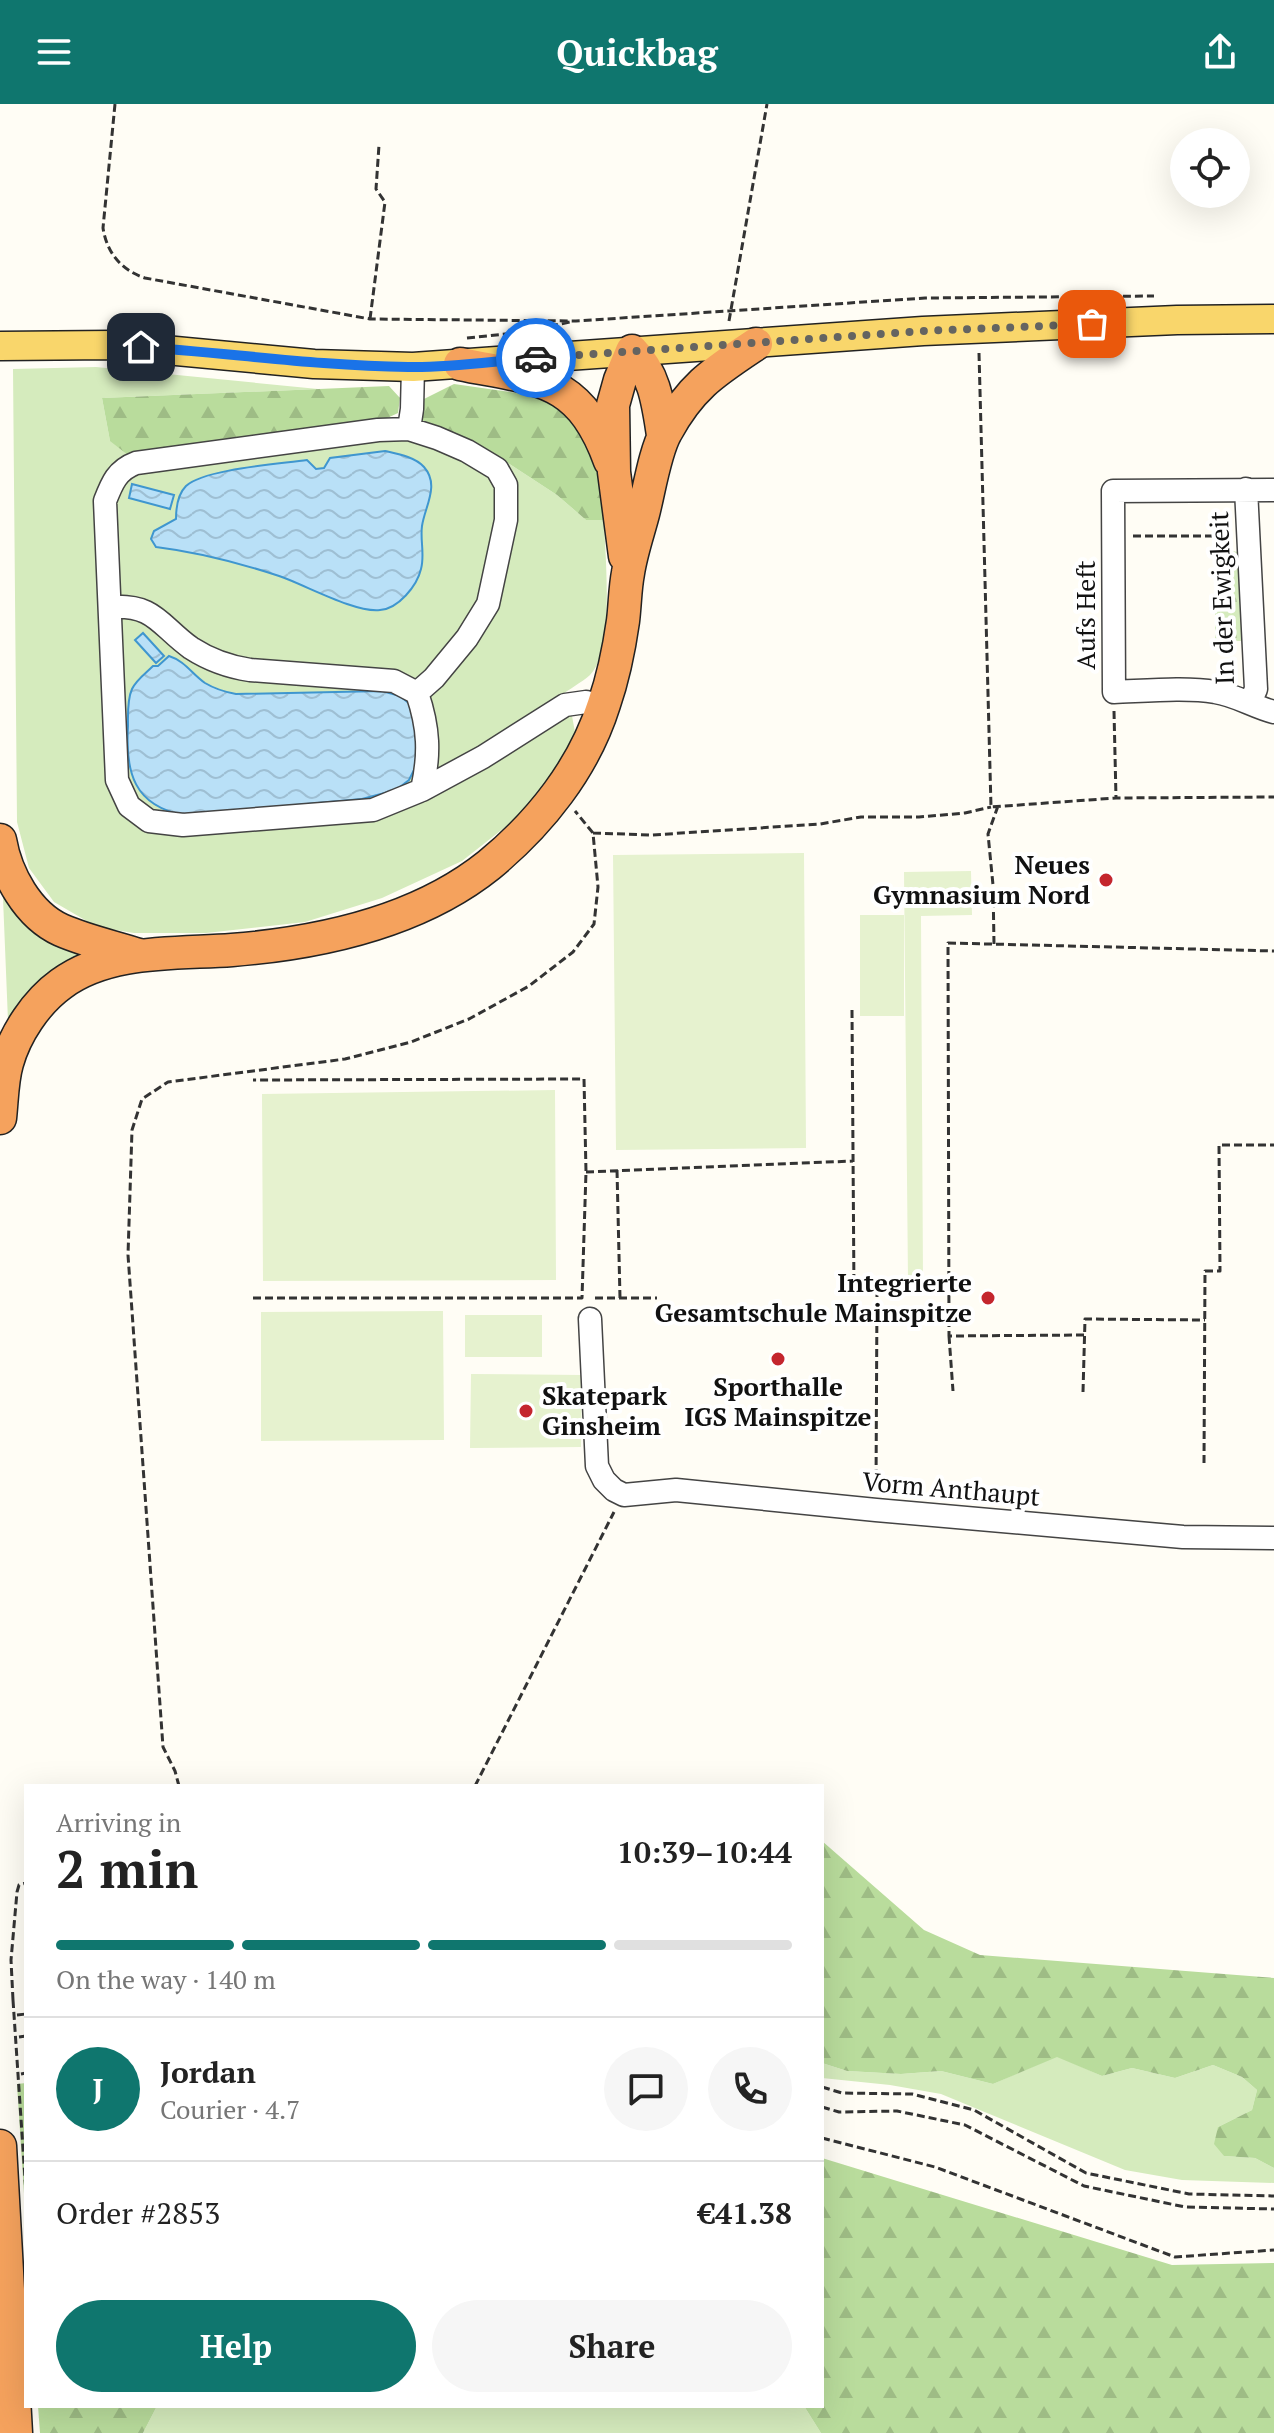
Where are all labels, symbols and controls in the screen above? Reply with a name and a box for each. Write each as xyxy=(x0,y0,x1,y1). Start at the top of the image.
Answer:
text: Quickbag xyxy=(556,29,718,76)
icon: menu xyxy=(32,30,76,74)
icon: share xyxy=(1198,30,1242,74)
map controls xyxy=(1170,128,1250,208)
button: locate xyxy=(1170,128,1250,208)
pin xyxy=(1058,290,1126,358)
icon: bag xyxy=(1070,302,1114,346)
pin xyxy=(107,313,175,381)
courier xyxy=(496,318,576,398)
icon: home xyxy=(119,325,163,369)
icon: car xyxy=(514,336,558,380)
street label: In der Ewigkeit xyxy=(1201,510,1241,686)
street label: Aufs Heft xyxy=(1068,560,1102,670)
place label: Neues Gymnasium Nord xyxy=(873,847,1090,911)
marker: Neues Gymnasium Nord xyxy=(1097,871,1115,889)
place label: Integrierte Gesamtschule Mainspitze xyxy=(655,1265,972,1329)
marker: Integrierte Gesamtschule Mainspitze xyxy=(979,1289,997,1307)
marker: Sporthalle IGS Mainspitze xyxy=(769,1350,787,1368)
place label: Sporthalle IGS Mainspitze xyxy=(684,1369,872,1433)
place label: Skatepark Ginsheim xyxy=(542,1378,668,1442)
marker: Skatepark Ginsheim xyxy=(517,1402,535,1420)
street label: Vorm Anthaupt xyxy=(861,1463,1042,1513)
text: Arriving in xyxy=(56,1805,181,1839)
text: 10:39–10:44 xyxy=(617,1832,792,1872)
text: 2 min xyxy=(56,1834,198,1903)
text: On the way · 140 m xyxy=(56,1962,276,1996)
button: chat xyxy=(604,2047,688,2131)
button: phone xyxy=(708,2047,792,2131)
text: Jordan xyxy=(160,2052,256,2092)
text: J xyxy=(93,2069,103,2109)
text: Courier · 4.7 xyxy=(160,2092,300,2126)
text: Order #2853 xyxy=(56,2193,220,2233)
text: €41.38 xyxy=(698,2193,792,2233)
button: Help xyxy=(56,2300,416,2392)
button: Share xyxy=(432,2300,792,2392)

